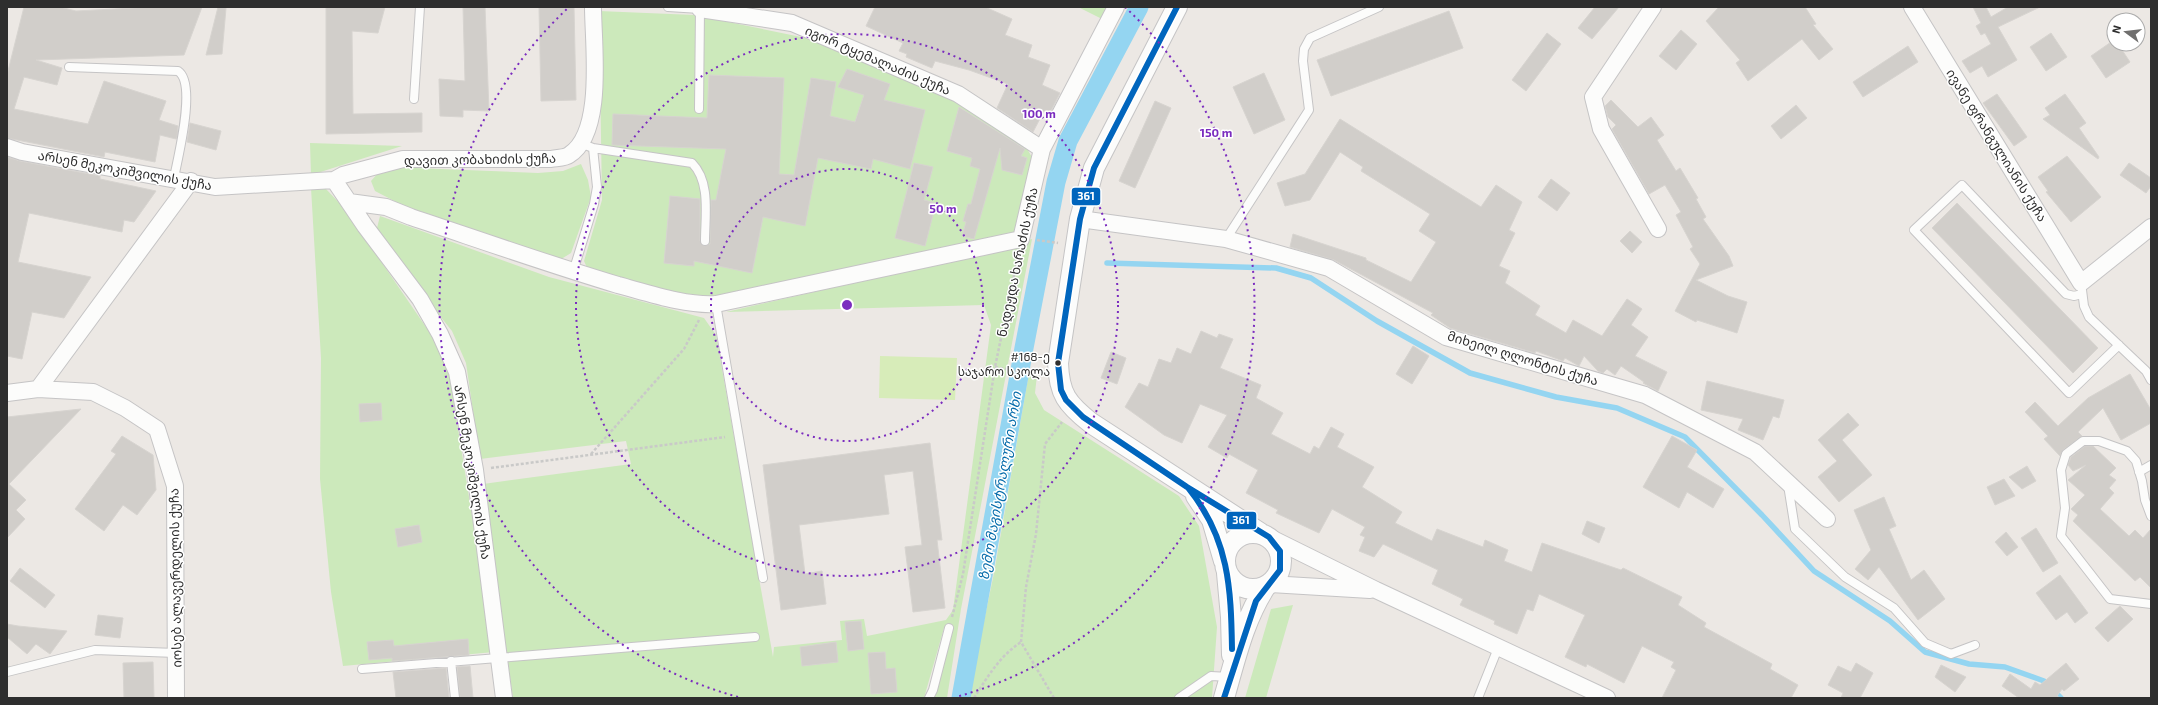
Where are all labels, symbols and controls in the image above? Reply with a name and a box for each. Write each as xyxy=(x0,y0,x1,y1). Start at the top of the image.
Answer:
north arrow xyxy=(2106,12,2146,52)
street label: იგორ ტყემალაძის ქუჩა xyxy=(802,22,953,99)
text: N xyxy=(2109,24,2123,35)
street label: ივანე ფრანგულიანის ქუჩა xyxy=(1942,66,2051,225)
text: 100 m xyxy=(1022,106,1056,120)
text: 150 m xyxy=(1200,125,1232,139)
street label: არსენ მეკოკიშვილის ქუჩა xyxy=(36,147,213,194)
street label: დავით კობახიძის ქუჩა xyxy=(404,150,556,169)
street label: ნადეჟდა ხარაძის ქუჩა xyxy=(993,186,1042,338)
line badge: 361 xyxy=(1071,187,1101,206)
text: 361 xyxy=(1077,189,1095,202)
text: 50 m xyxy=(929,201,957,215)
centre of rings xyxy=(840,298,854,312)
street label: მიხეილ ღლონტის ქუჩა xyxy=(1445,327,1600,390)
place label: #168-ე საჯარო სკოლა xyxy=(958,349,1050,380)
marker: #168-ე საჯარო სკოლა xyxy=(1053,358,1063,368)
street label: არსენ მეკოკიშვილის ქუჩა xyxy=(450,384,495,561)
water label: ზემო მაგისტრალური არხი xyxy=(975,389,1026,582)
street label: იოსებ ალავერდელის ქუჩა xyxy=(165,488,186,668)
line badge: 361 xyxy=(1226,511,1257,530)
text: 361 xyxy=(1232,513,1250,526)

